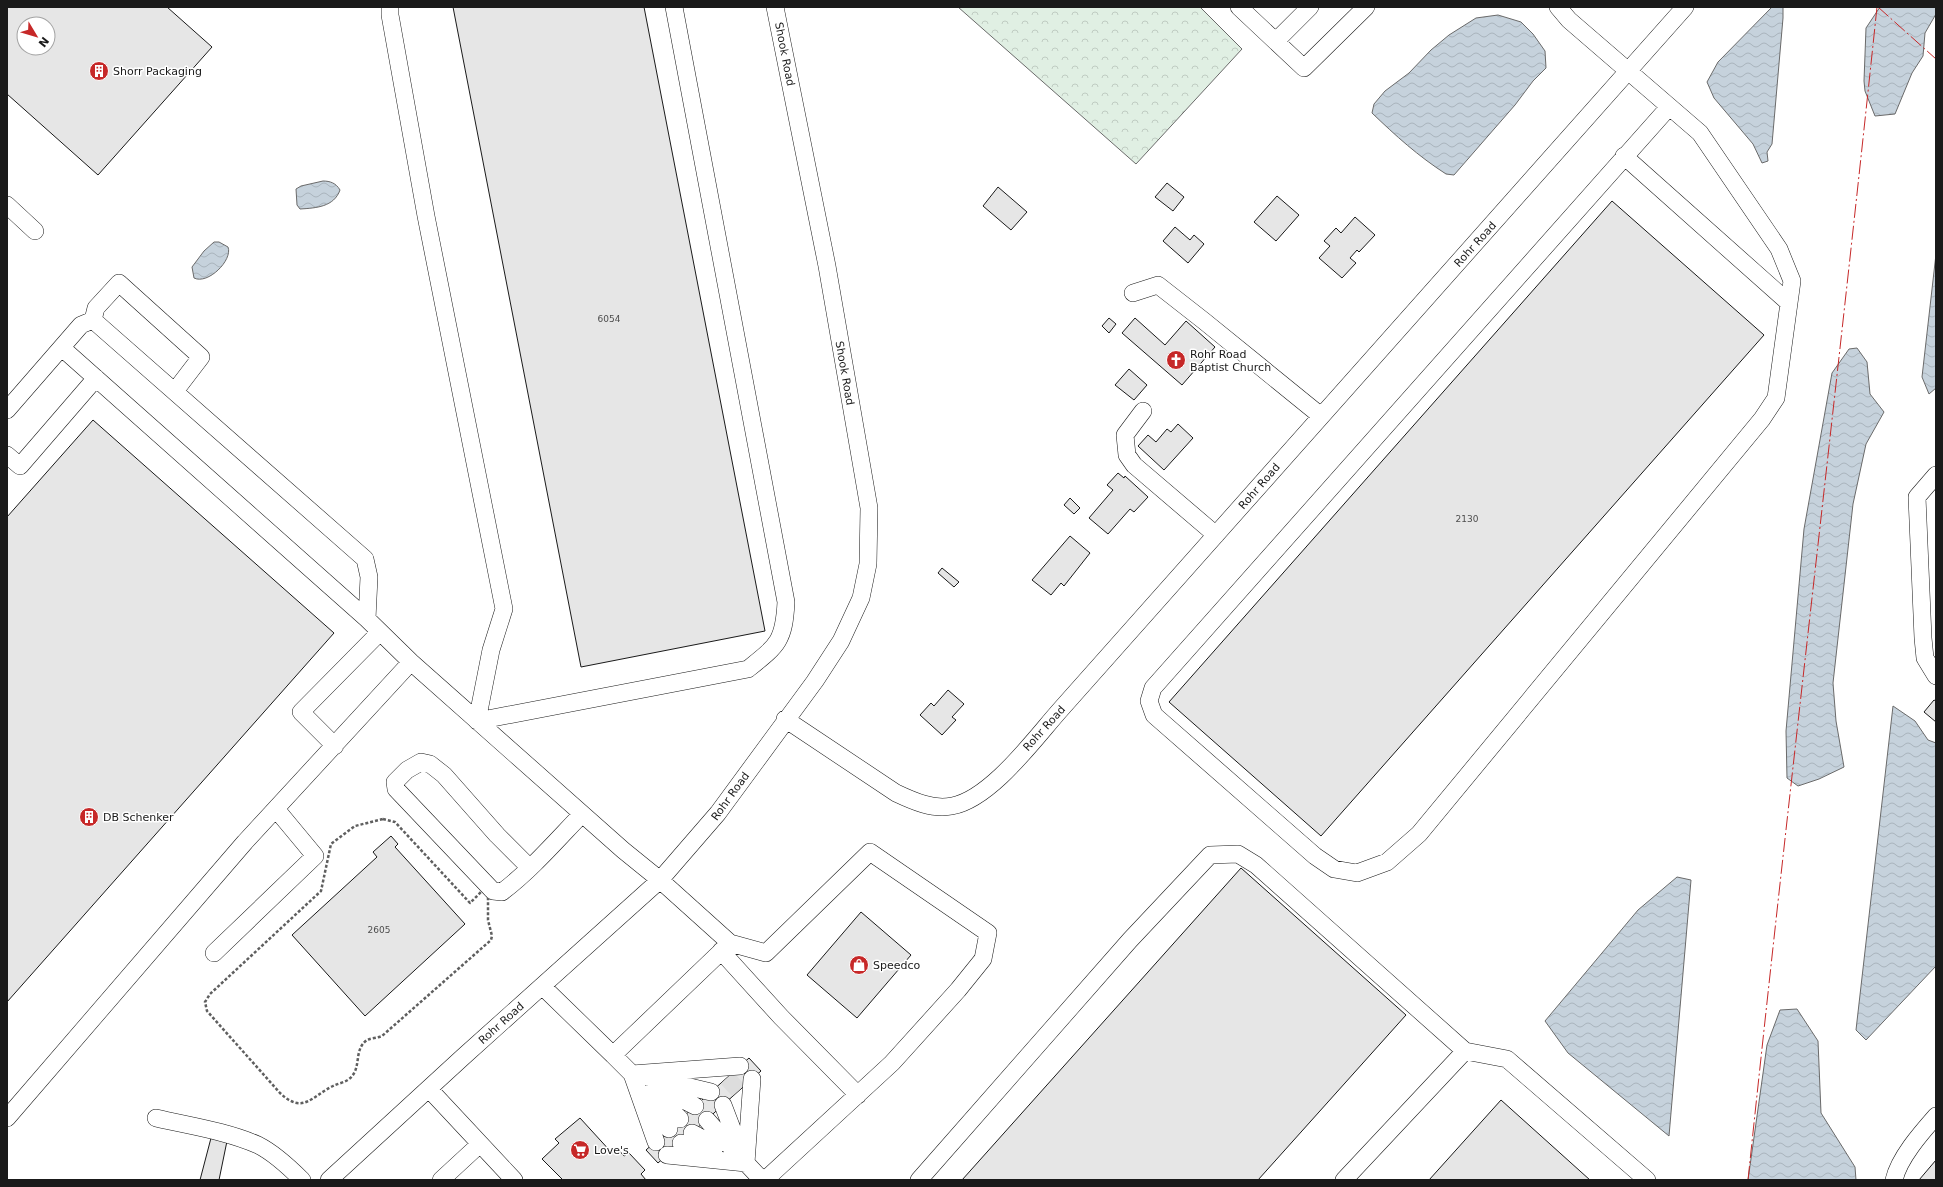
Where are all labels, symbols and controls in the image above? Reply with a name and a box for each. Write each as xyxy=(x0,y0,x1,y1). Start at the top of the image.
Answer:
north arrow xyxy=(16,16,56,56)
street label: Shook Road xyxy=(772,21,797,87)
text: N xyxy=(36,34,51,49)
building icon: Shorr Packaging xyxy=(88,60,110,82)
place label: Shorr Packaging xyxy=(113,65,202,78)
street label: Rohr Road xyxy=(1452,219,1499,270)
house number: 6054 xyxy=(598,314,621,324)
street label: Shook Road xyxy=(832,340,857,406)
place label: Rohr Road Baptist Church xyxy=(1190,348,1271,374)
church icon: Rohr Road Baptist Church xyxy=(1165,349,1187,371)
street label: Rohr Road xyxy=(1236,461,1283,512)
house number: 2130 xyxy=(1456,514,1479,524)
street label: Rohr Road xyxy=(1021,703,1068,754)
street label: Rohr Road xyxy=(709,770,752,823)
building icon: DB Schenker xyxy=(78,806,100,828)
place label: DB Schenker xyxy=(103,811,174,824)
house number: 2605 xyxy=(368,925,390,935)
shop icon: Speedco xyxy=(848,954,870,976)
place label: Speedco xyxy=(873,959,921,972)
street label: Rohr Road xyxy=(476,1000,527,1047)
supermarket icon: Love's xyxy=(569,1139,591,1161)
place label: Love's xyxy=(594,1144,629,1157)

